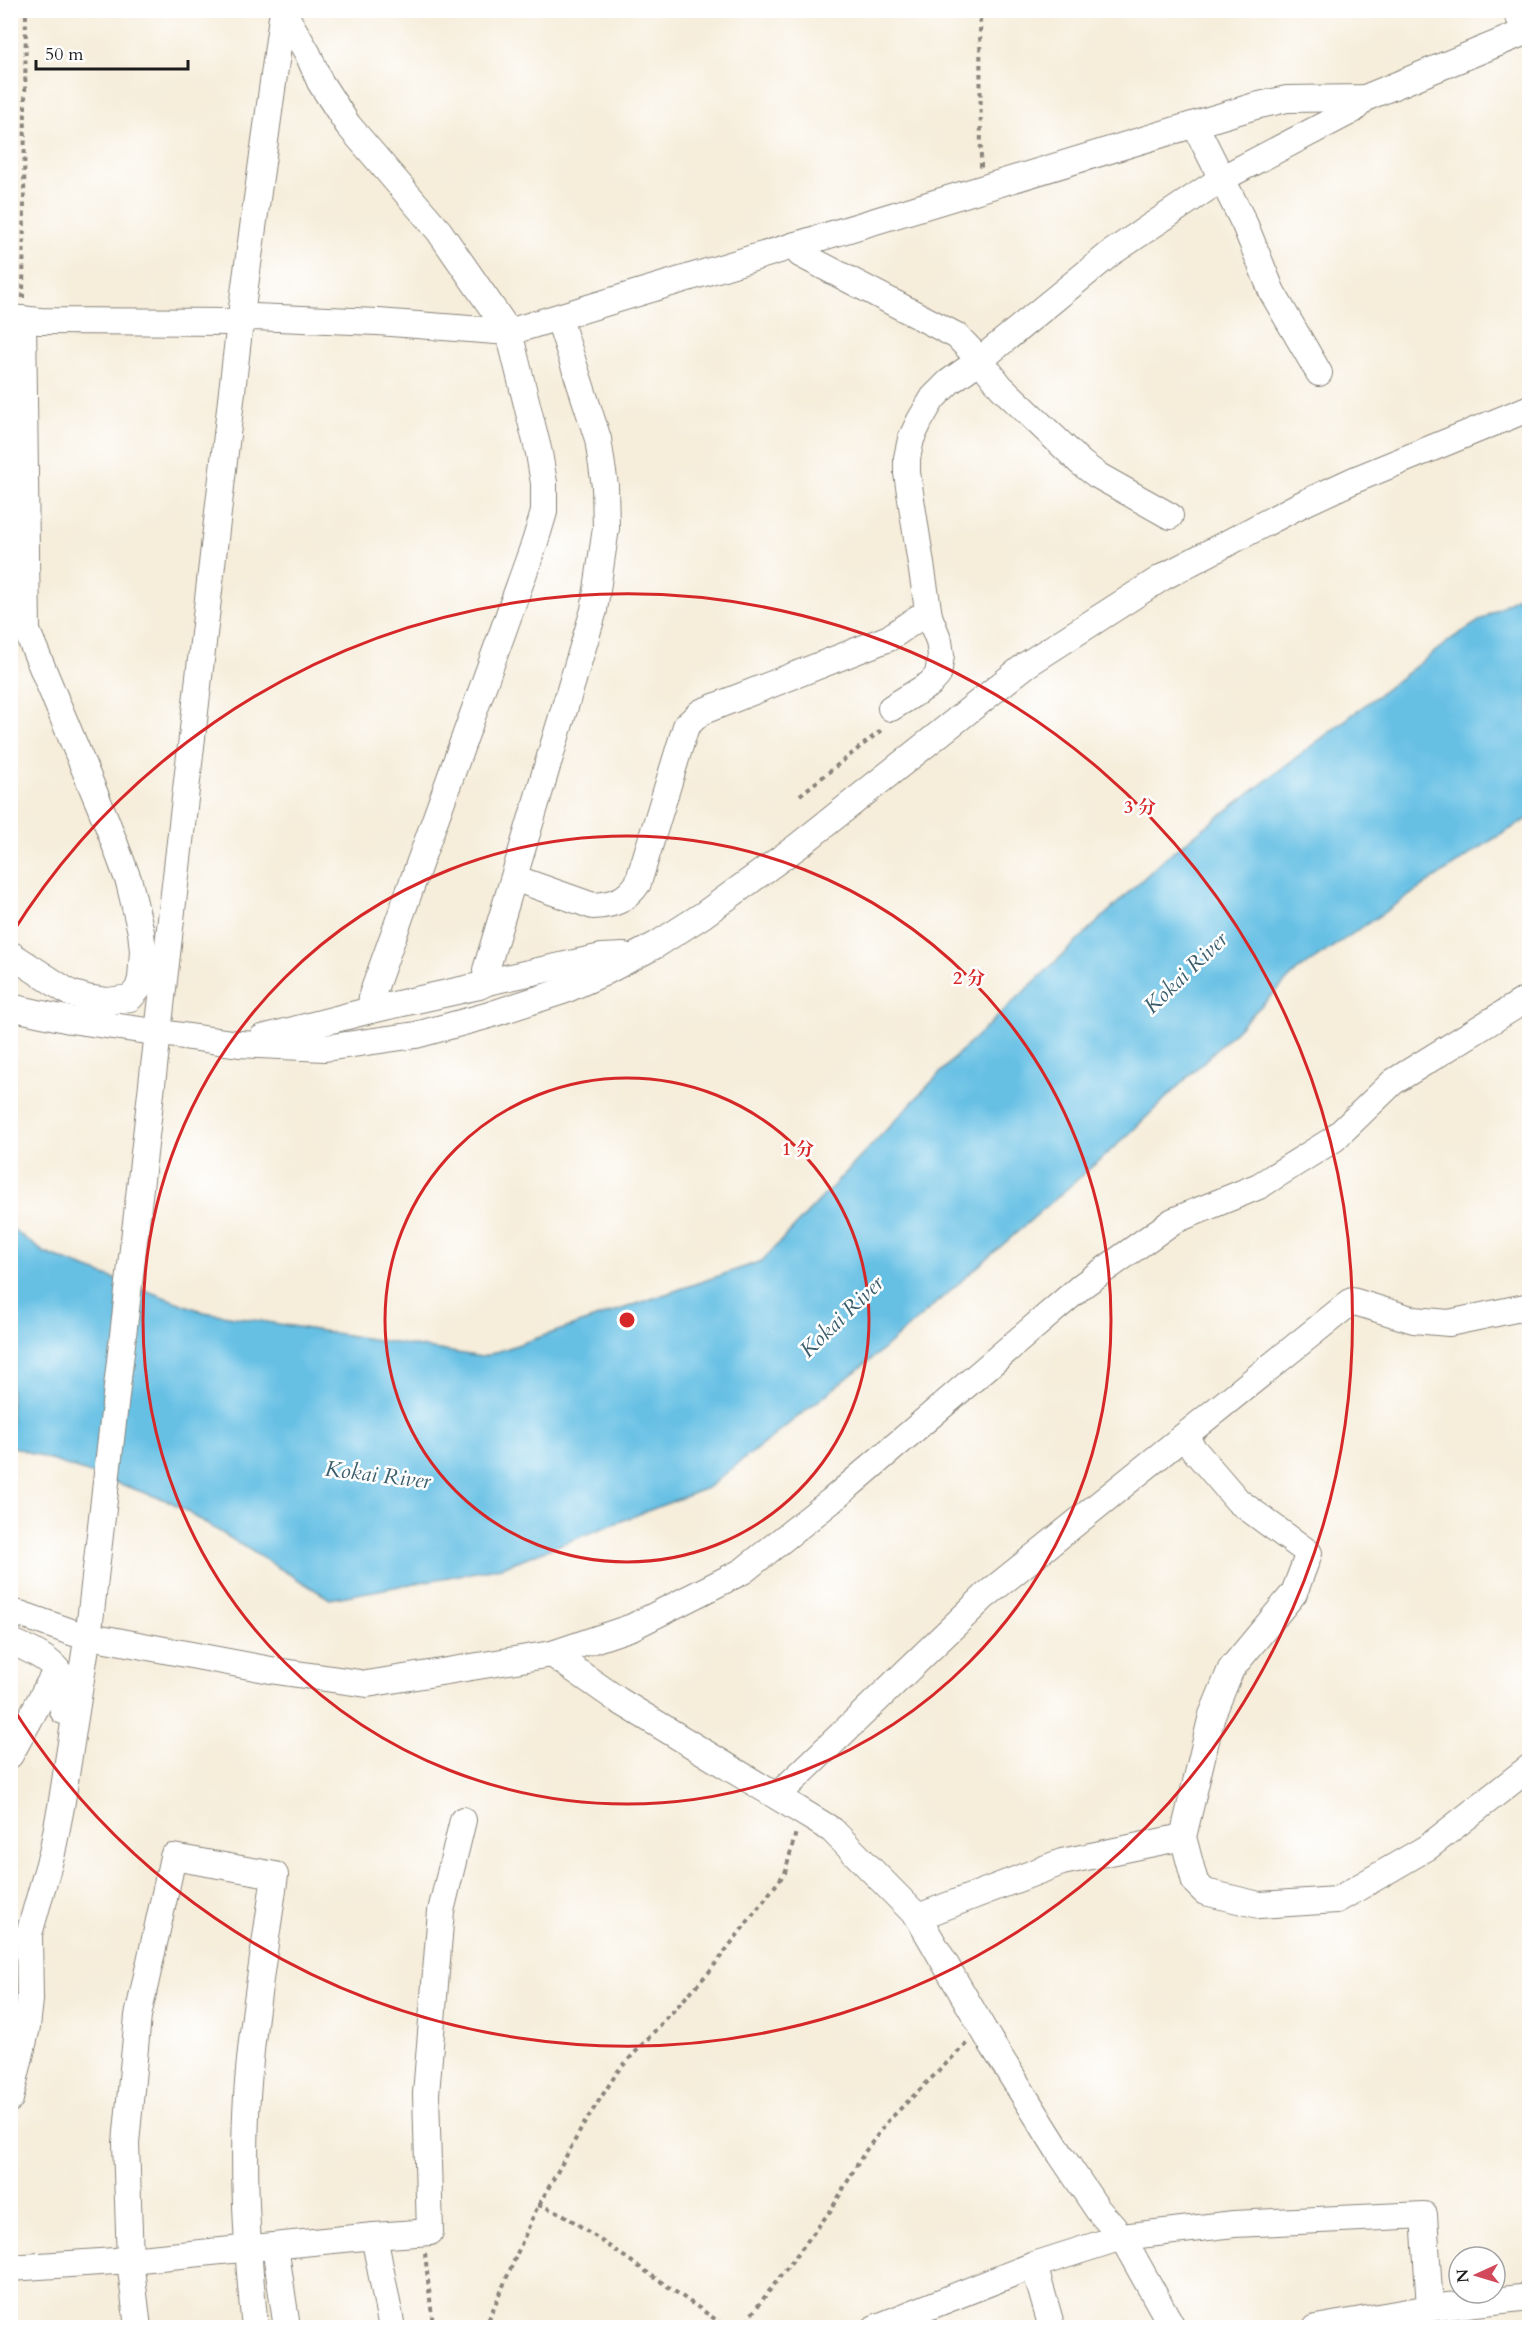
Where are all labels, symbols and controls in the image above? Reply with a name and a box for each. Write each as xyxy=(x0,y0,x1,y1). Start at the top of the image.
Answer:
scale bar xyxy=(36,33,188,71)
text: 50 m xyxy=(45,42,84,67)
text: 3 分 xyxy=(1124,795,1156,820)
water label: Kokai River xyxy=(1137,924,1235,1020)
text: 2 分 xyxy=(953,966,985,991)
text: 1 分 xyxy=(782,1137,814,1162)
water label: Kokai River xyxy=(793,1268,891,1364)
centre of rings xyxy=(617,1310,637,1330)
water label: Kokai River xyxy=(323,1454,433,1496)
north arrow xyxy=(1447,2245,1507,2305)
text: N xyxy=(1452,2268,1474,2284)

